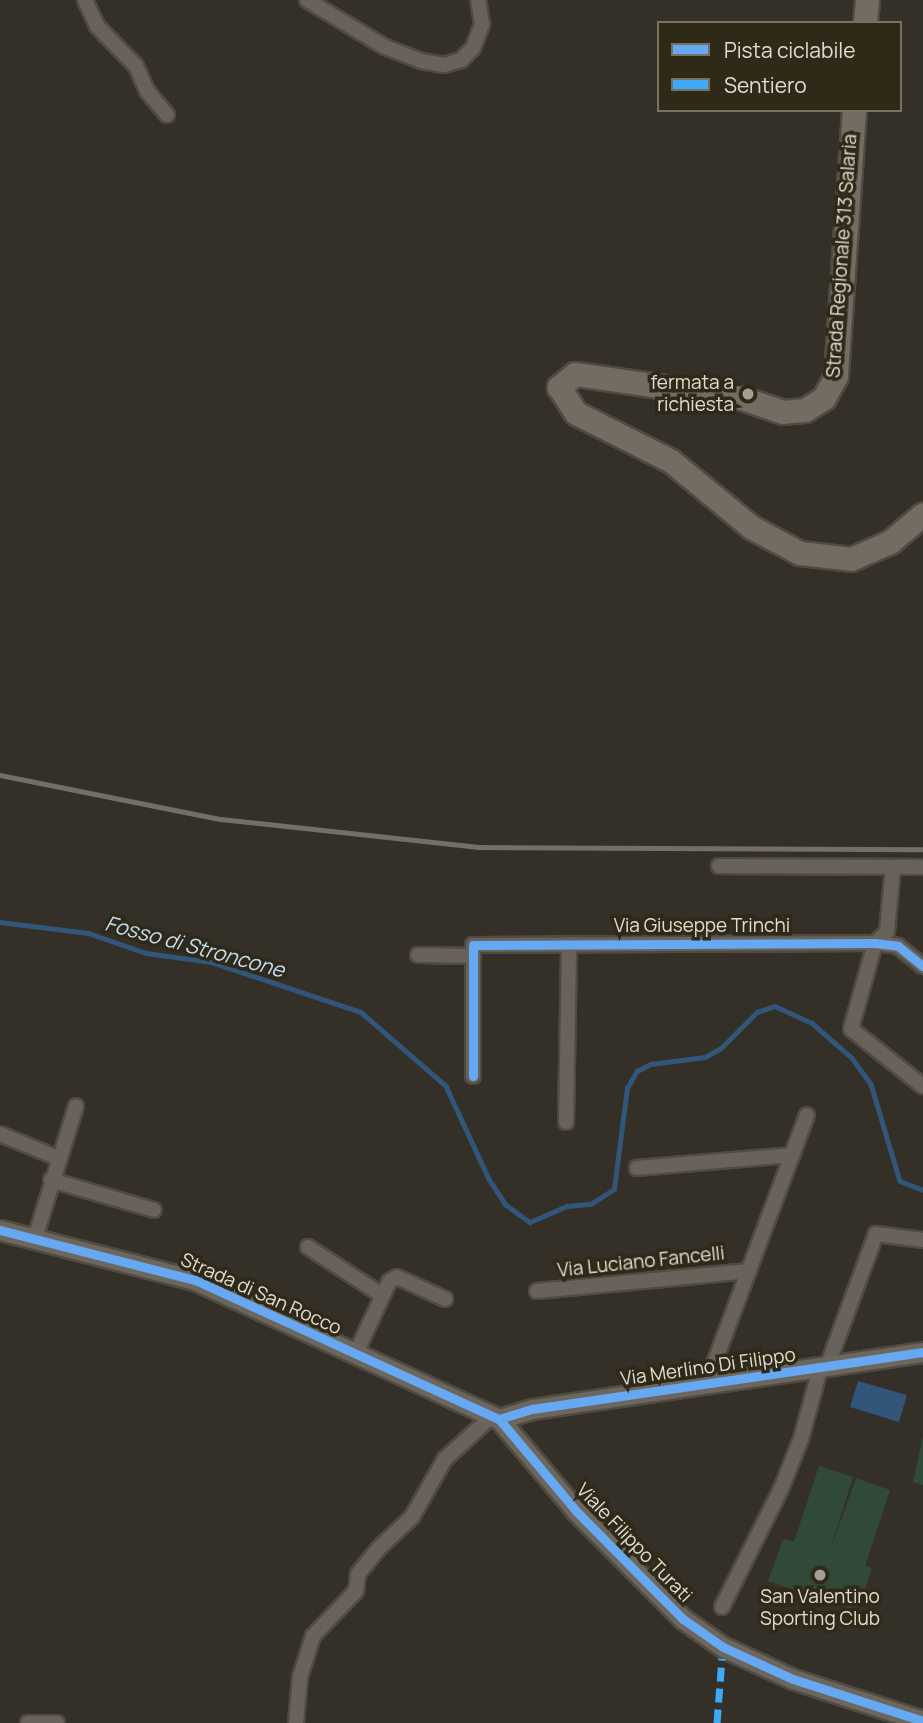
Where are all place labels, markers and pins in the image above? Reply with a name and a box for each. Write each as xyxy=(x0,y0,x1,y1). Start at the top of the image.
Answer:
place label: fermata a richiesta xyxy=(651,372,734,416)
marker: fermata a richiesta xyxy=(740,386,756,402)
marker: San Valentino Sporting Club xyxy=(812,1567,828,1583)
place label: San Valentino Sporting Club xyxy=(760,1586,880,1630)

